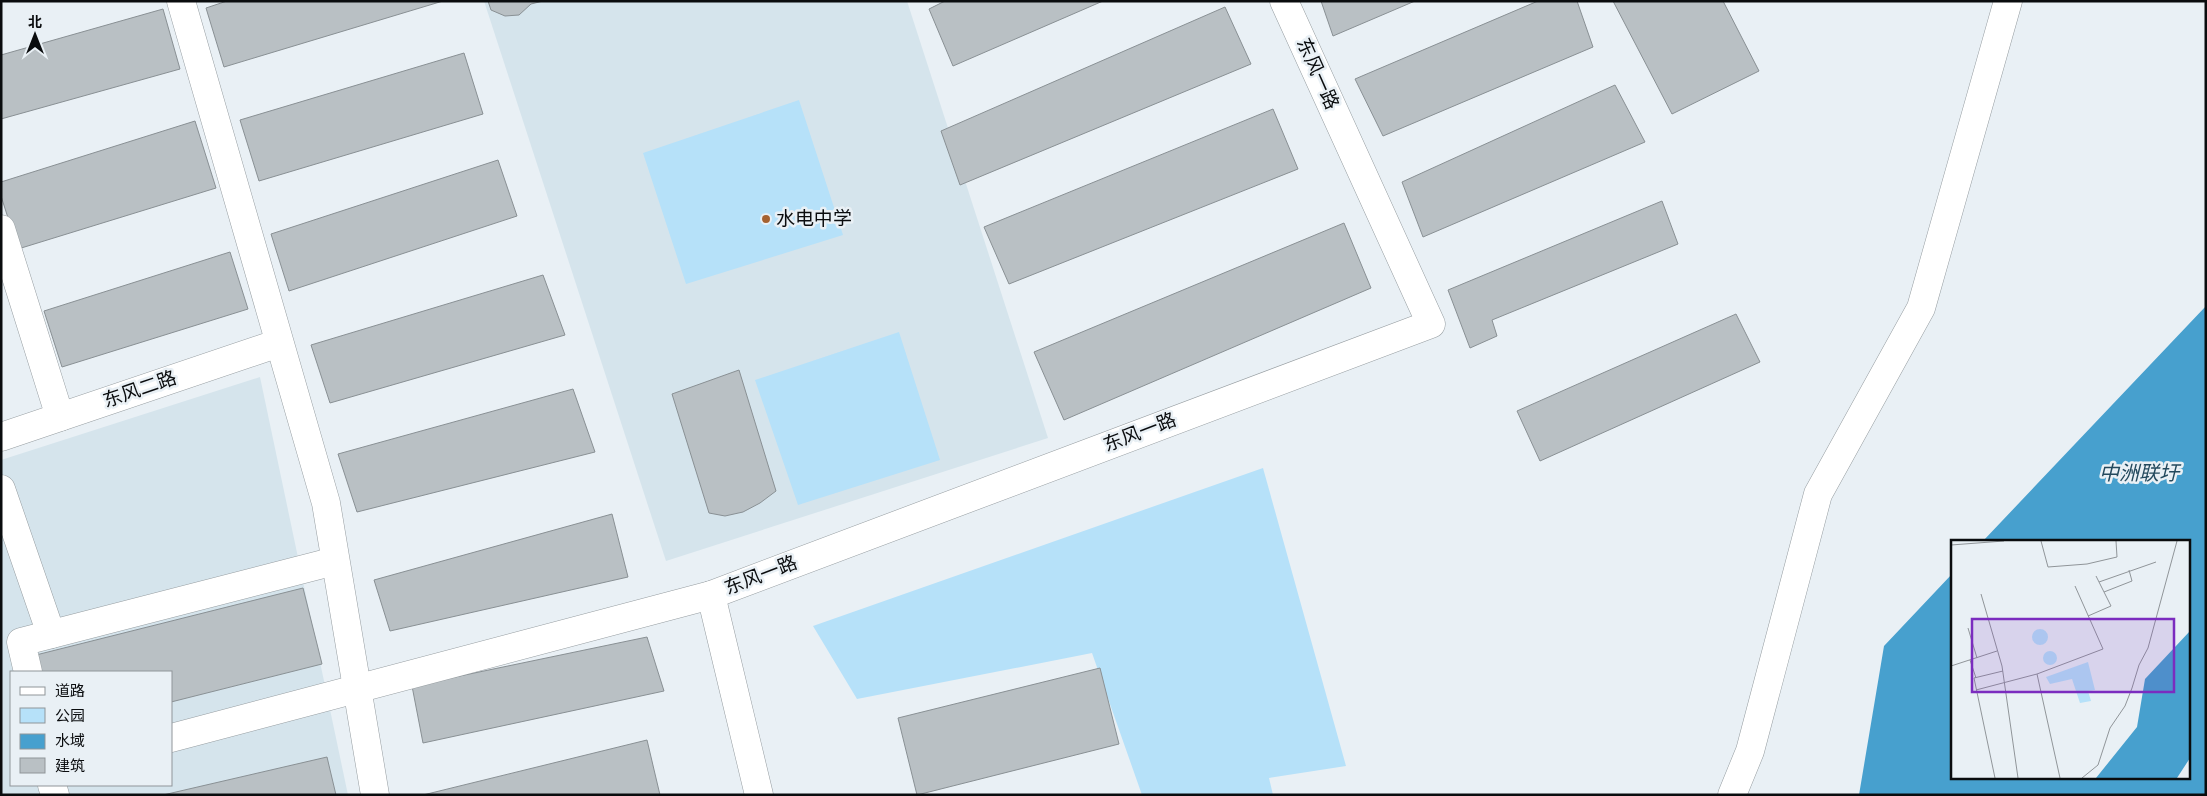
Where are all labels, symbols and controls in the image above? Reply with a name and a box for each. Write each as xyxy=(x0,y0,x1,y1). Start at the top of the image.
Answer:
north arrow xyxy=(10,10,60,60)
text: 北 xyxy=(28,15,42,30)
street label: 东风一路 xyxy=(1293,35,1343,113)
place label: 水电中学 xyxy=(776,208,852,229)
marker: 水电中学 xyxy=(760,213,772,225)
street label: 东风二路 xyxy=(100,367,179,411)
street label: 东风一路 xyxy=(1100,409,1179,455)
water label: 中洲联圩 xyxy=(2099,463,2182,484)
inset map xyxy=(1951,540,2190,778)
street label: 东风一路 xyxy=(721,552,800,598)
legend xyxy=(10,671,172,786)
text: 道路 xyxy=(55,683,85,699)
text: 公园 xyxy=(55,708,85,724)
text: 水域 xyxy=(55,733,85,749)
text: 建筑 xyxy=(55,758,85,774)

